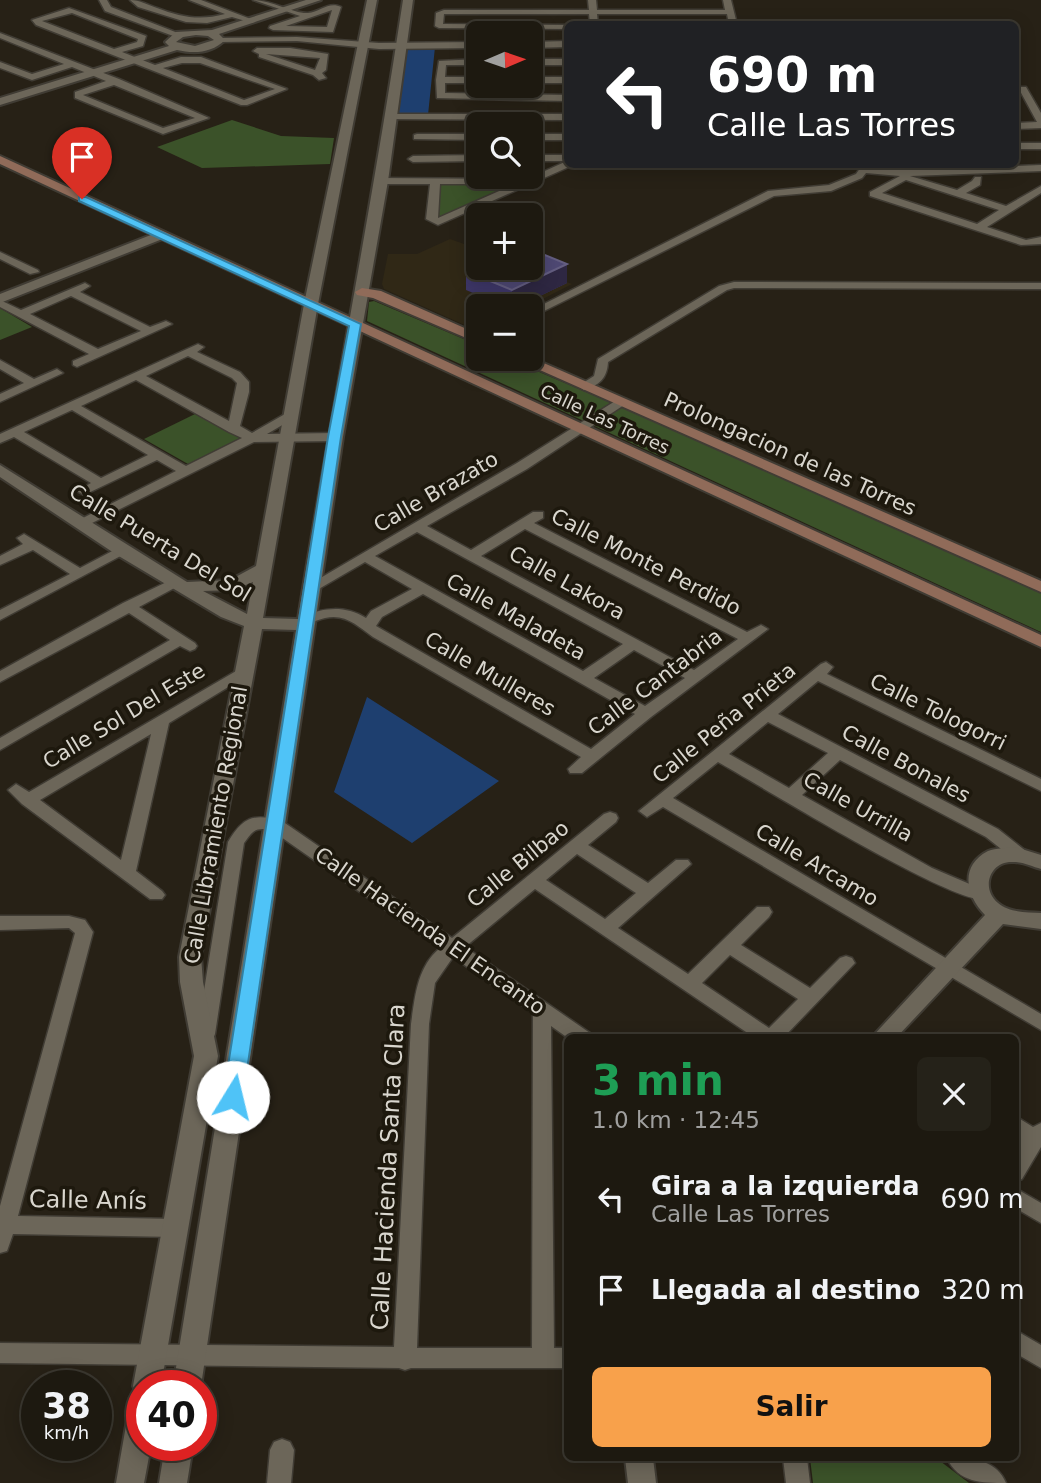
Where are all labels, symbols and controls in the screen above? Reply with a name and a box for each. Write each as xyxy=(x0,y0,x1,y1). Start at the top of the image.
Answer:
north arrow xyxy=(466,21,542,98)
map controls xyxy=(466,21,543,371)
text: 690 m xyxy=(707,47,877,104)
icon: left xyxy=(592,49,683,140)
text: Calle Las Torres xyxy=(707,106,956,144)
button: search xyxy=(466,112,543,189)
pin xyxy=(52,127,112,199)
icon: arrive xyxy=(63,138,101,176)
button: + xyxy=(466,203,543,280)
button: − xyxy=(466,294,543,371)
street label: Calle Las Torres xyxy=(537,380,673,458)
street label: Prolongacion de las Torres xyxy=(660,387,920,521)
street label: Calle Brazato xyxy=(370,447,502,537)
street label: Calle Puerta Del Sol xyxy=(65,479,255,607)
street label: Calle Monte Perdido xyxy=(547,504,745,620)
street label: Calle Lakora xyxy=(505,541,629,625)
street label: Calle Maladeta xyxy=(442,569,590,665)
street label: Calle Cantabria xyxy=(583,624,727,740)
street label: Calle Mulleres xyxy=(420,627,560,721)
street label: Calle Sol Del Este xyxy=(39,658,209,774)
street label: Calle Peña Prieta xyxy=(648,658,800,788)
street label: Calle Tologorri xyxy=(866,669,1010,755)
street label: Calle Libramiento Regional xyxy=(180,684,252,966)
street label: Calle Bonales xyxy=(838,720,974,808)
street label: Calle Urrilla xyxy=(799,767,917,847)
street label: Calle Bilbao xyxy=(462,816,574,912)
street label: Calle Arcamo xyxy=(751,819,883,911)
street label: Calle Hacienda El Encanto xyxy=(310,842,550,1020)
street label: Calle Hacienda Santa Clara xyxy=(365,1003,411,1331)
text: 3 min xyxy=(592,1056,724,1105)
button: close xyxy=(917,1057,991,1131)
position arrow xyxy=(196,1060,270,1134)
text: 1.0 km · 12:45 xyxy=(592,1107,760,1133)
text: Gira a la izquierda xyxy=(651,1171,919,1201)
icon: left xyxy=(592,1180,630,1218)
text: 690 m xyxy=(940,1184,1024,1214)
street label: Calle Anís xyxy=(29,1185,147,1215)
text: Calle Las Torres xyxy=(651,1201,830,1227)
icon: arrive xyxy=(592,1271,630,1309)
text: Llegada al destino xyxy=(651,1275,920,1305)
text: 320 m xyxy=(941,1275,1025,1305)
button: Salir xyxy=(592,1367,991,1447)
speed limit sign: 40 xyxy=(126,1370,217,1461)
text: 38 xyxy=(42,1386,91,1426)
text: km/h xyxy=(44,1422,89,1443)

